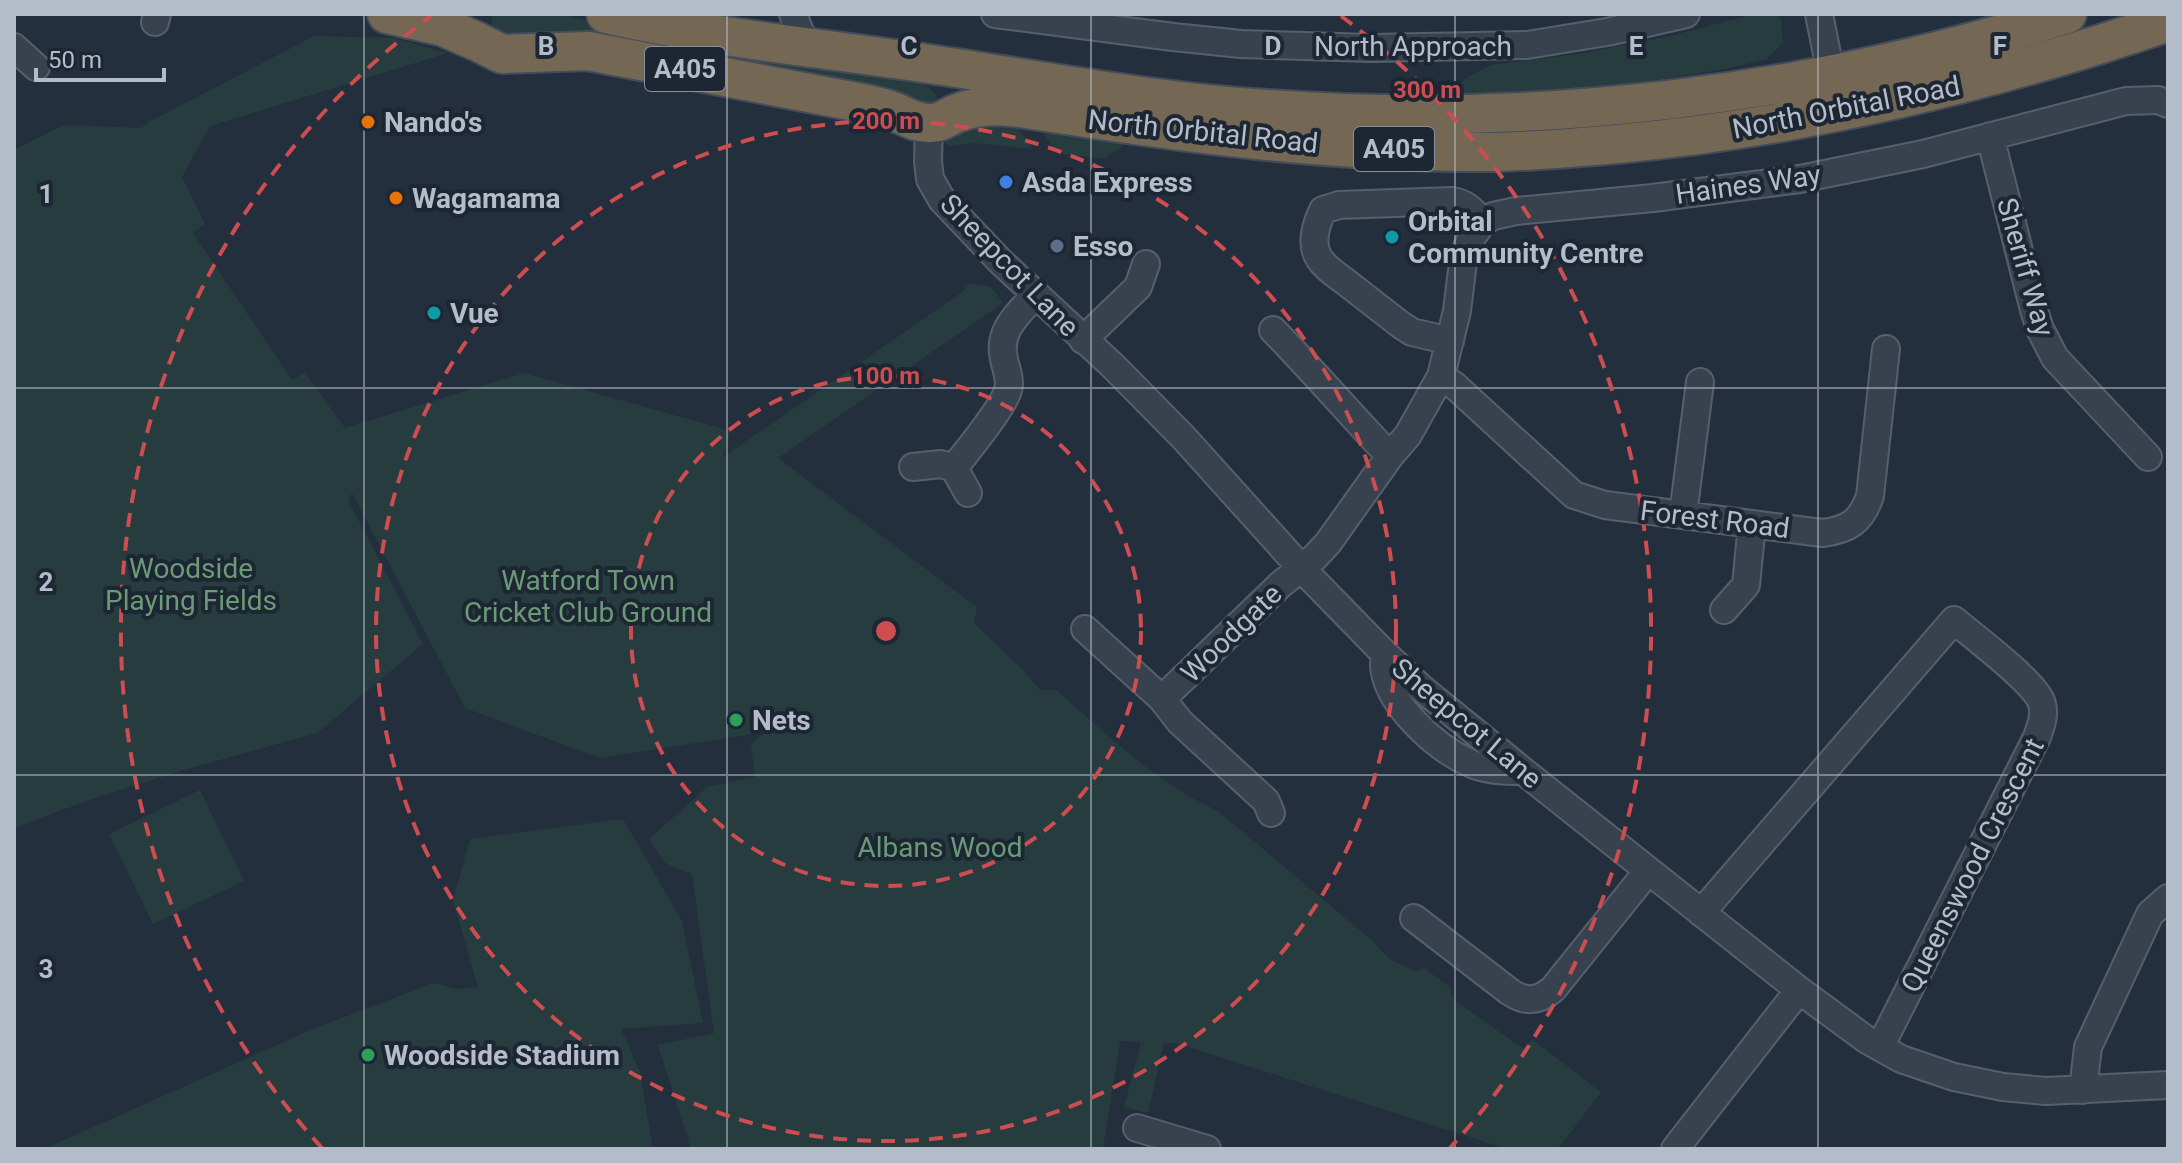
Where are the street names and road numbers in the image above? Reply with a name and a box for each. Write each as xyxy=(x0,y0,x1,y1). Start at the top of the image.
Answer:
street label: North Approach xyxy=(1314,30,1512,63)
road number: A405 xyxy=(645,47,725,91)
street label: North Orbital Road xyxy=(1729,69,1963,146)
street label: North Orbital Road xyxy=(1086,103,1320,160)
road number: A405 xyxy=(1354,127,1434,171)
street label: Haines Way xyxy=(1673,158,1823,211)
street label: Sheepcot Lane xyxy=(934,187,1086,343)
street label: Sheriff Way xyxy=(1990,194,2061,340)
street label: Forest Road xyxy=(1638,494,1791,545)
street label: Woodgate xyxy=(1174,577,1289,689)
street label: Sheepcot Lane xyxy=(1385,651,1548,795)
street label: Queenswood Crescent xyxy=(1894,733,2051,998)

